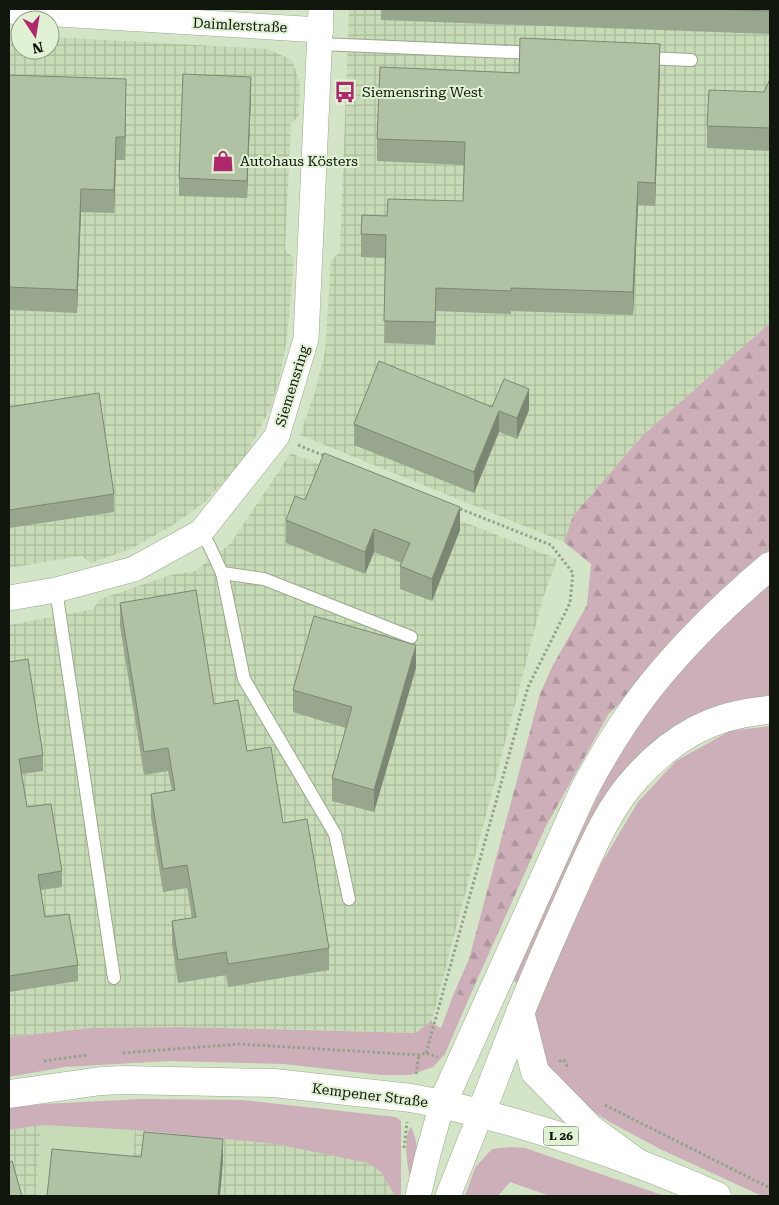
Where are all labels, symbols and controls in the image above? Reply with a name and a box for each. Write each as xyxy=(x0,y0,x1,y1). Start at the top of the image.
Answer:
north arrow xyxy=(10,10,60,60)
street label: Daimlerstraße xyxy=(192,15,288,35)
text: N xyxy=(31,39,45,57)
bus stop icon: Siemensring West xyxy=(332,79,358,105)
place label: Siemensring West xyxy=(362,84,483,100)
shop icon: Autohaus Kösters xyxy=(210,148,236,174)
place label: Autohaus Kösters xyxy=(240,153,358,169)
street label: Siemensring xyxy=(272,343,312,429)
street label: Kempener Straße xyxy=(311,1080,429,1110)
road number: L 26 xyxy=(544,1126,578,1146)

